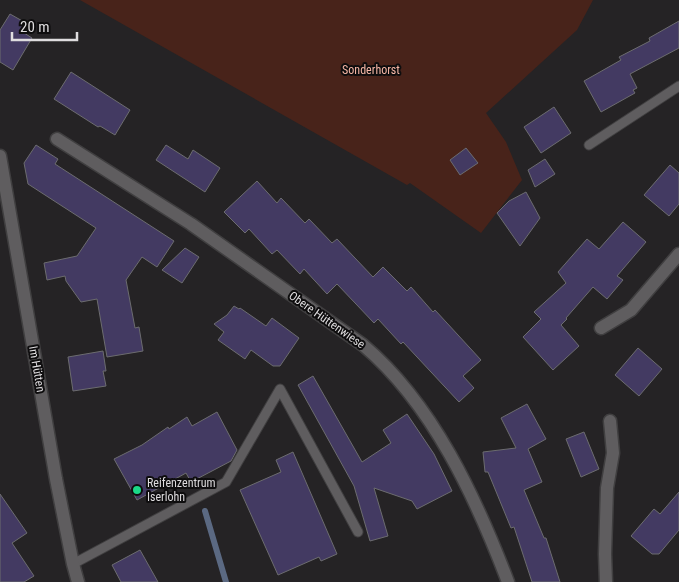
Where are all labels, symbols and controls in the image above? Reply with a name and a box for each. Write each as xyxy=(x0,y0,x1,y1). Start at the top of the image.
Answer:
scale bar xyxy=(12,10,78,42)
text: 20 m xyxy=(20,18,50,36)
park label: Sonderhorst xyxy=(342,63,400,77)
street label: Obere Hüttenwiese xyxy=(286,289,368,352)
street label: Im Hütten xyxy=(26,345,48,393)
place label: Reifenzentrum Iserlohn xyxy=(147,476,216,504)
marker: Reifenzentrum Iserlohn xyxy=(131,484,143,496)

